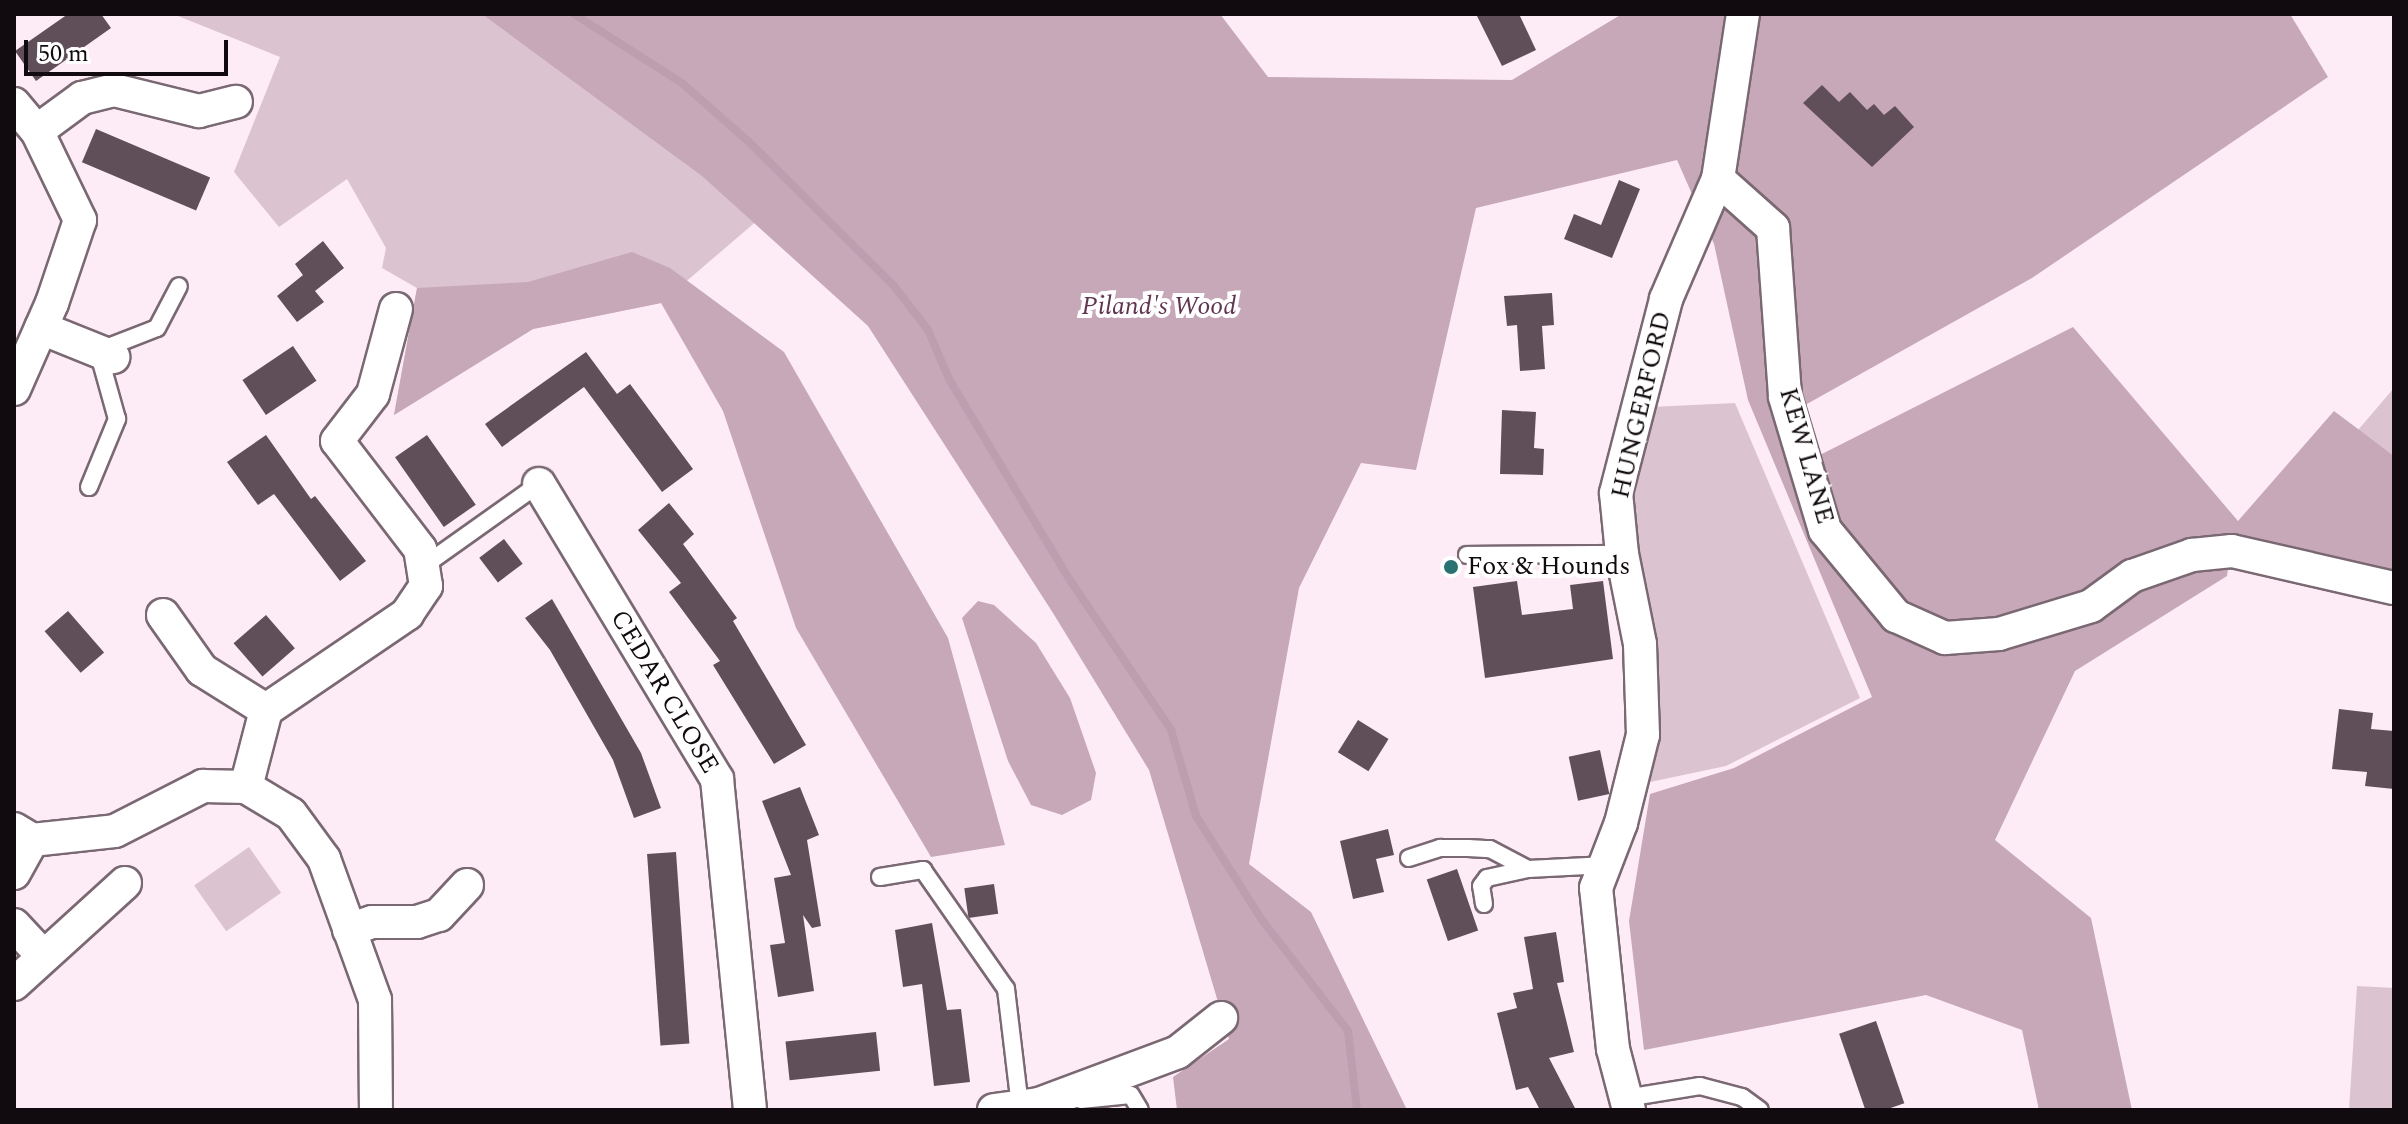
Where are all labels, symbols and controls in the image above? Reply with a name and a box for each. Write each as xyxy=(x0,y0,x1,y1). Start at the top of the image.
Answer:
scale bar xyxy=(28,24,232,74)
text: 50 m xyxy=(38,36,89,72)
park label: Piland's Wood xyxy=(1082,291,1236,323)
street label: HUNGERFORD xyxy=(1605,308,1679,502)
street label: KEW LANE xyxy=(1772,384,1840,528)
place label: Fox & Hounds xyxy=(1467,551,1631,583)
marker: Fox & Hounds xyxy=(1442,558,1460,576)
street label: CEDAR CLOSE xyxy=(603,604,725,780)

